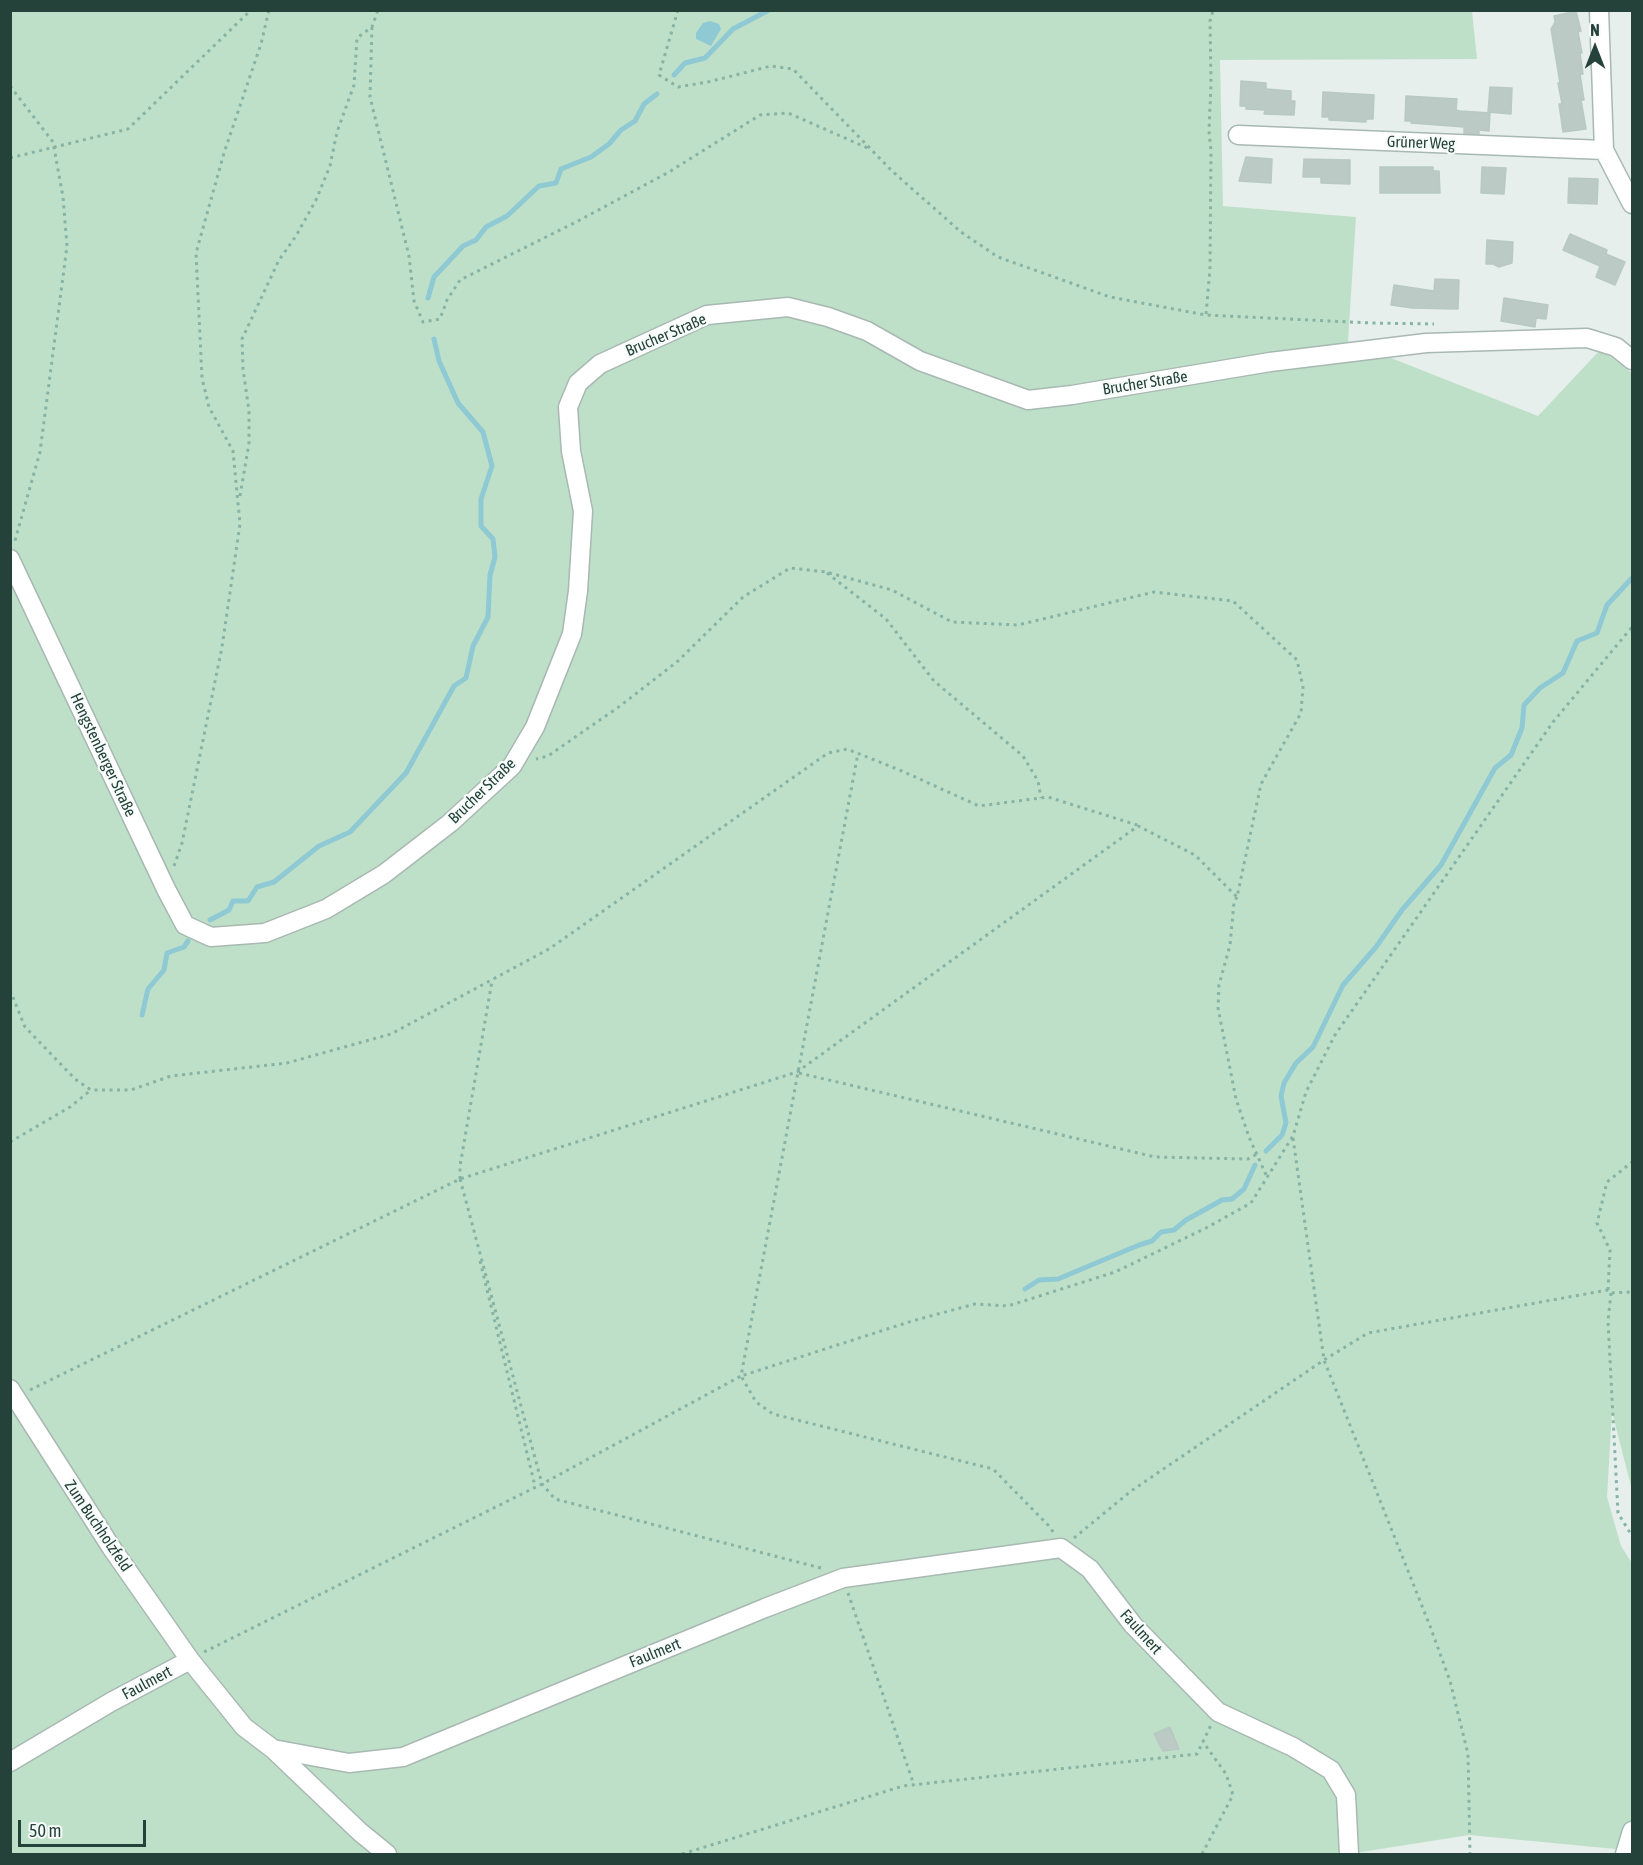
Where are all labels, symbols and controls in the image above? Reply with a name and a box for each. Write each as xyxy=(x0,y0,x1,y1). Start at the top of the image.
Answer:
north arrow xyxy=(1565,18,1625,78)
text: N xyxy=(1590,21,1600,39)
street label: Grüner Weg xyxy=(1387,132,1455,154)
street label: Brucher Straße xyxy=(623,309,709,361)
street label: Brucher Straße xyxy=(1101,367,1189,399)
street label: Hengstenberger Straße xyxy=(66,690,140,820)
street label: Brucher Straße xyxy=(444,754,520,828)
street label: Zum Buchholzfeld xyxy=(60,1477,136,1575)
street label: Faulmert xyxy=(1116,1606,1166,1658)
street label: Faulmert xyxy=(627,1634,683,1672)
street label: Faulmert xyxy=(119,1662,175,1704)
scale bar xyxy=(21,1808,148,1846)
text: 50 m xyxy=(29,1820,61,1841)

